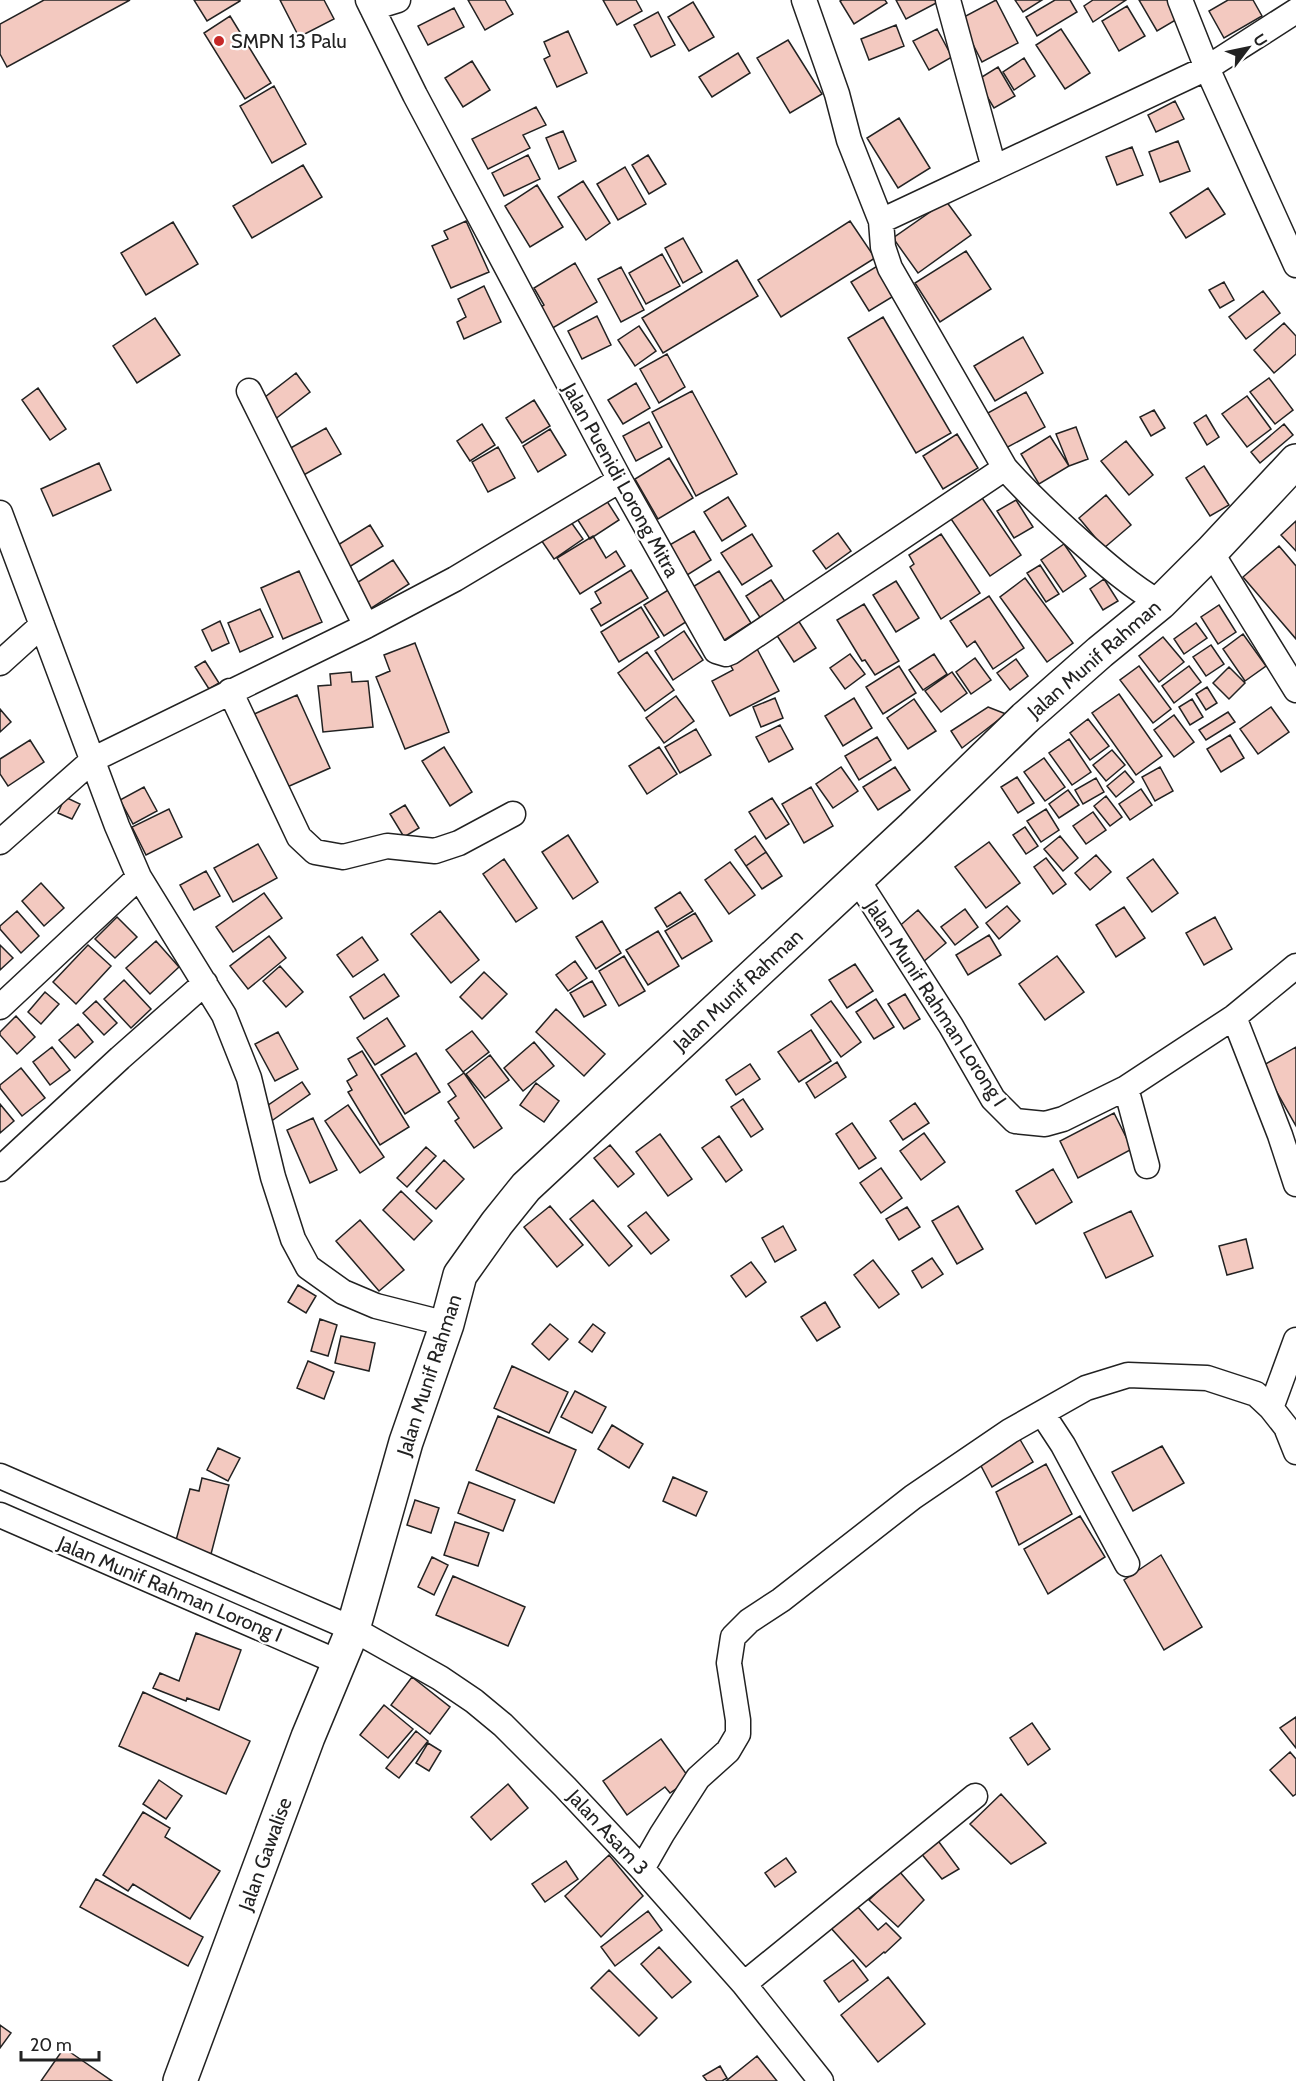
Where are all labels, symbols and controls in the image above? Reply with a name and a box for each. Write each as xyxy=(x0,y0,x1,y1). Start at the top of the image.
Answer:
north arrow xyxy=(1218,18,1278,78)
place label: SMPN 13 Palu xyxy=(231,29,347,53)
text: U xyxy=(1249,30,1271,50)
marker: SMPN 13 Palu xyxy=(212,34,226,48)
street label: Jalan Puenidi Lorong Mitra xyxy=(557,378,685,582)
street label: Jalan Munif Rahman xyxy=(1022,595,1165,724)
street label: Jalan Munif Rahman Lorong I xyxy=(860,894,1012,1111)
street label: Jalan Munif Rahman xyxy=(668,924,808,1057)
street label: Jalan Munif Rahman xyxy=(391,1291,466,1460)
street label: Jalan Munif Rahman Lorong I xyxy=(53,1530,286,1647)
street label: Jalan Asam 3 xyxy=(562,1784,653,1880)
street label: Jalan Gawalise xyxy=(233,1794,297,1915)
scale bar xyxy=(21,2024,99,2062)
text: 20 m xyxy=(30,2034,72,2056)

